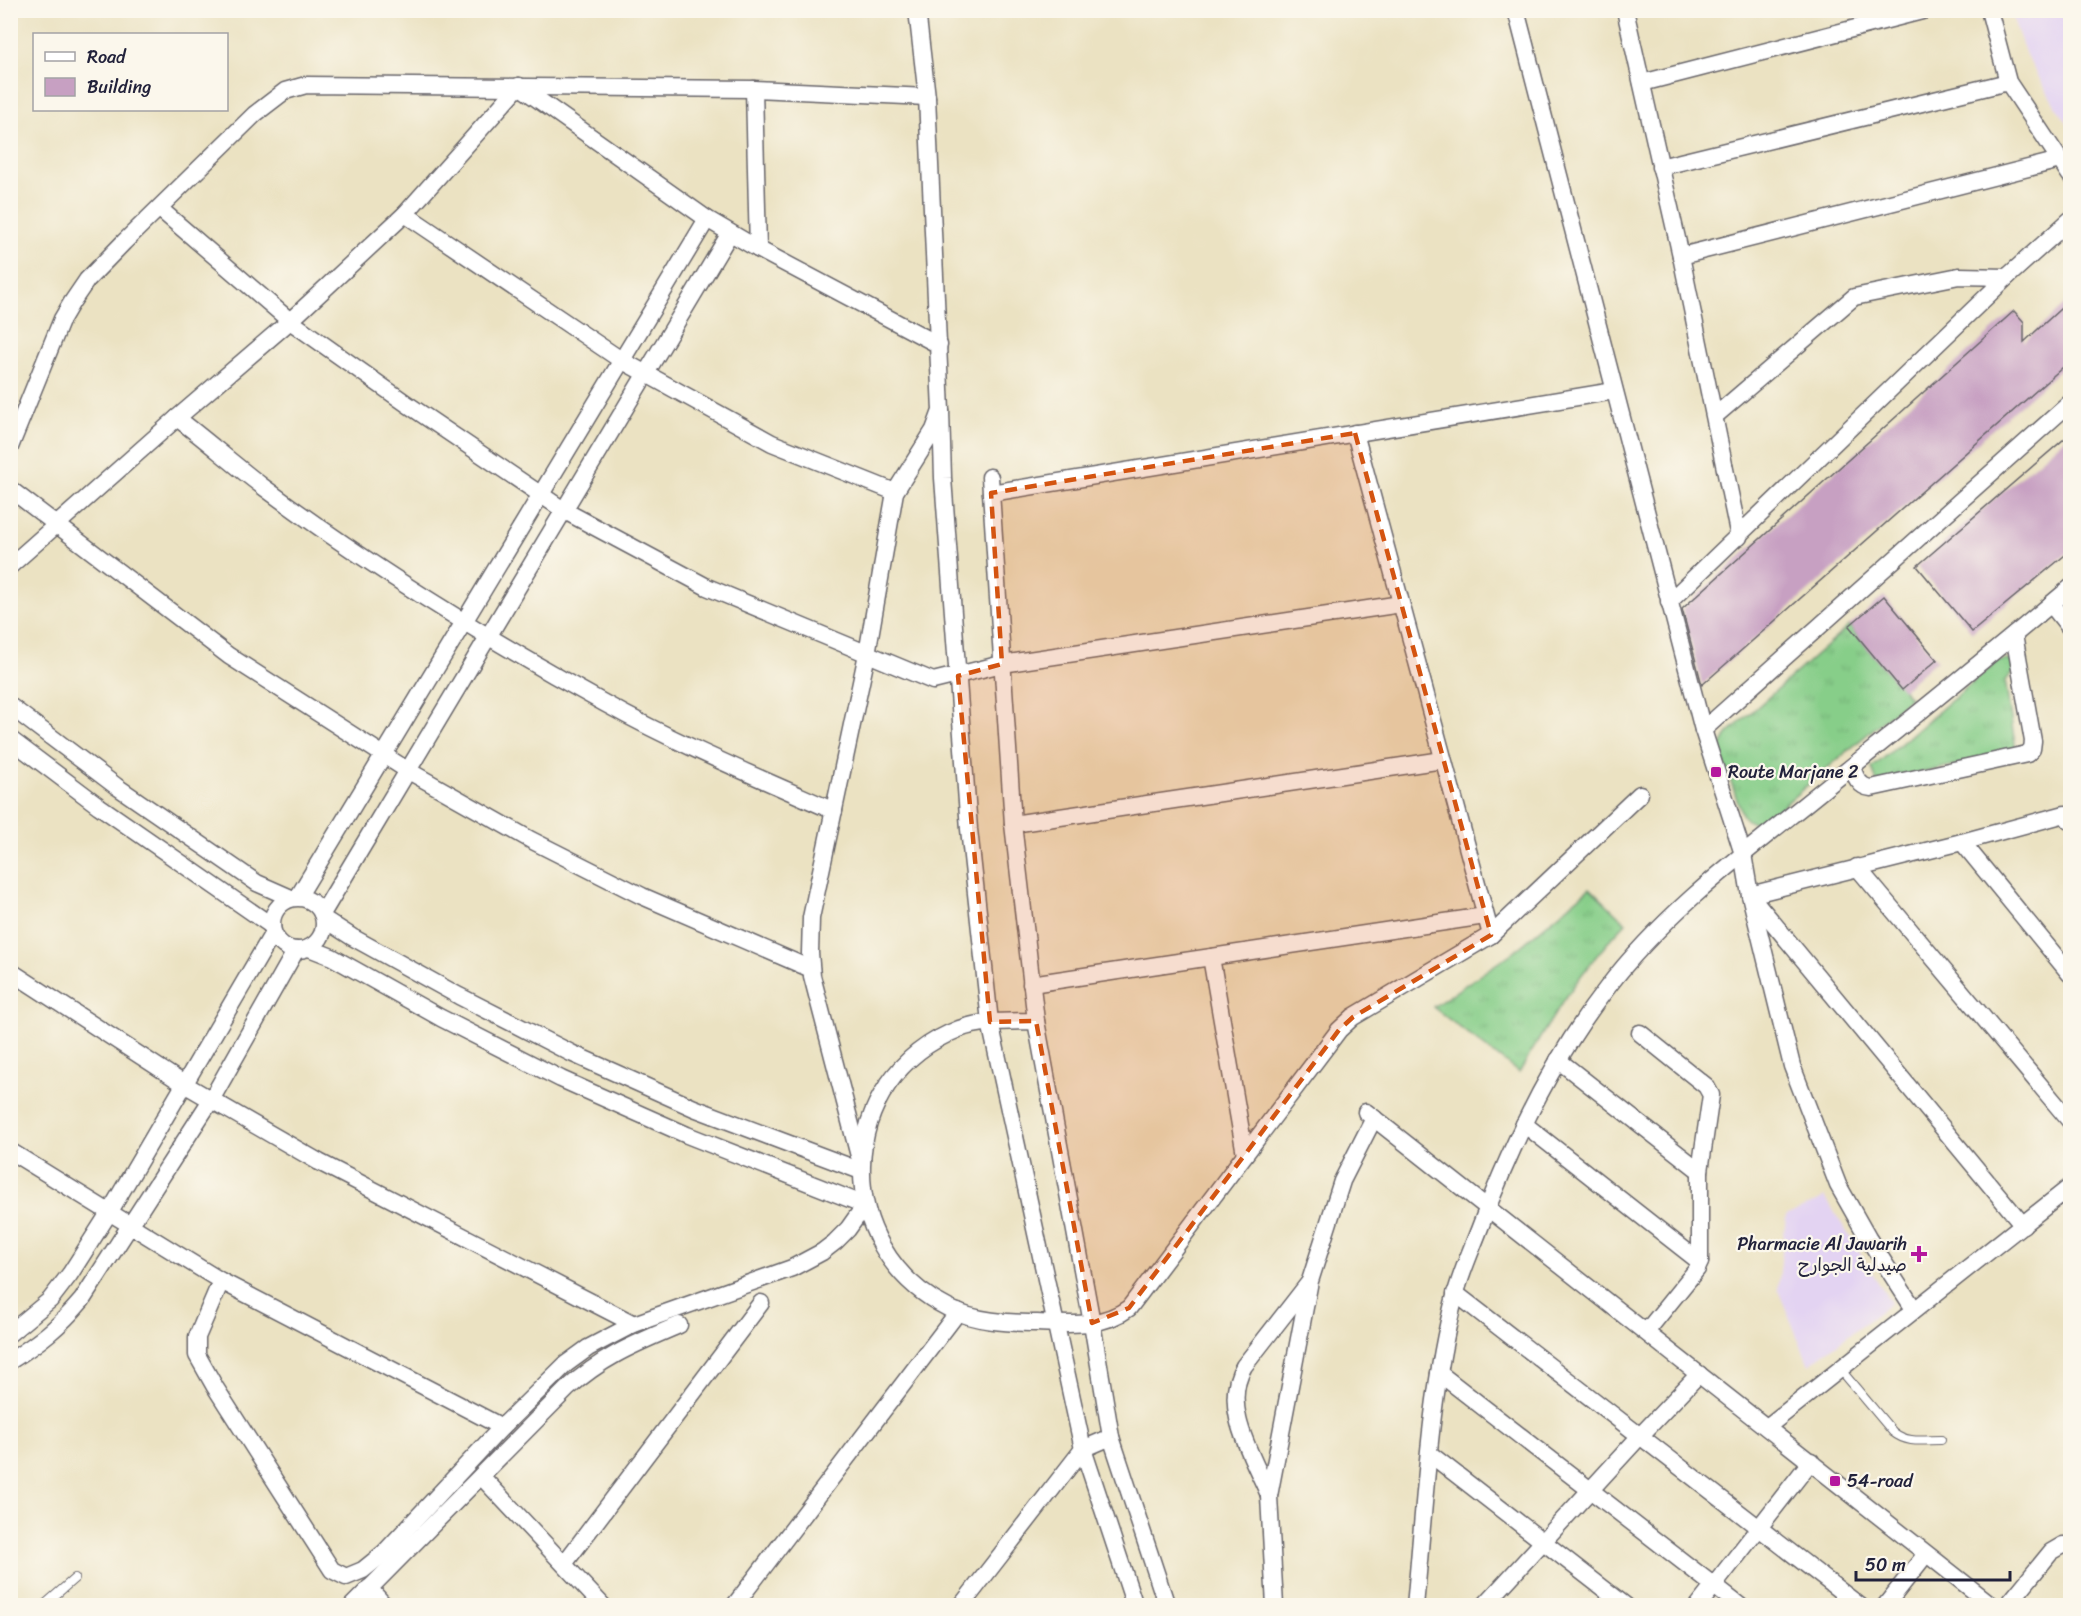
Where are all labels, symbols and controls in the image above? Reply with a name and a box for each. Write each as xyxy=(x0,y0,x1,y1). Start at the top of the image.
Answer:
legend xyxy=(33,33,228,111)
text: Road xyxy=(87,41,127,73)
text: Building xyxy=(87,71,151,103)
place label: Route Marjane 2 xyxy=(1728,756,1858,788)
marker: Route Marjane 2 xyxy=(1709,765,1723,779)
place label: Pharmacie Al Jawarih صيدلية الجوارح xyxy=(1737,1228,1907,1281)
marker: Pharmacie Al Jawarih صيدلية الجوارح xyxy=(1912,1247,1926,1261)
place label: 54-road xyxy=(1847,1465,1914,1497)
marker: 54-road xyxy=(1828,1474,1842,1488)
scale bar xyxy=(1856,1544,2010,1582)
text: 50 m xyxy=(1865,1549,1906,1581)

